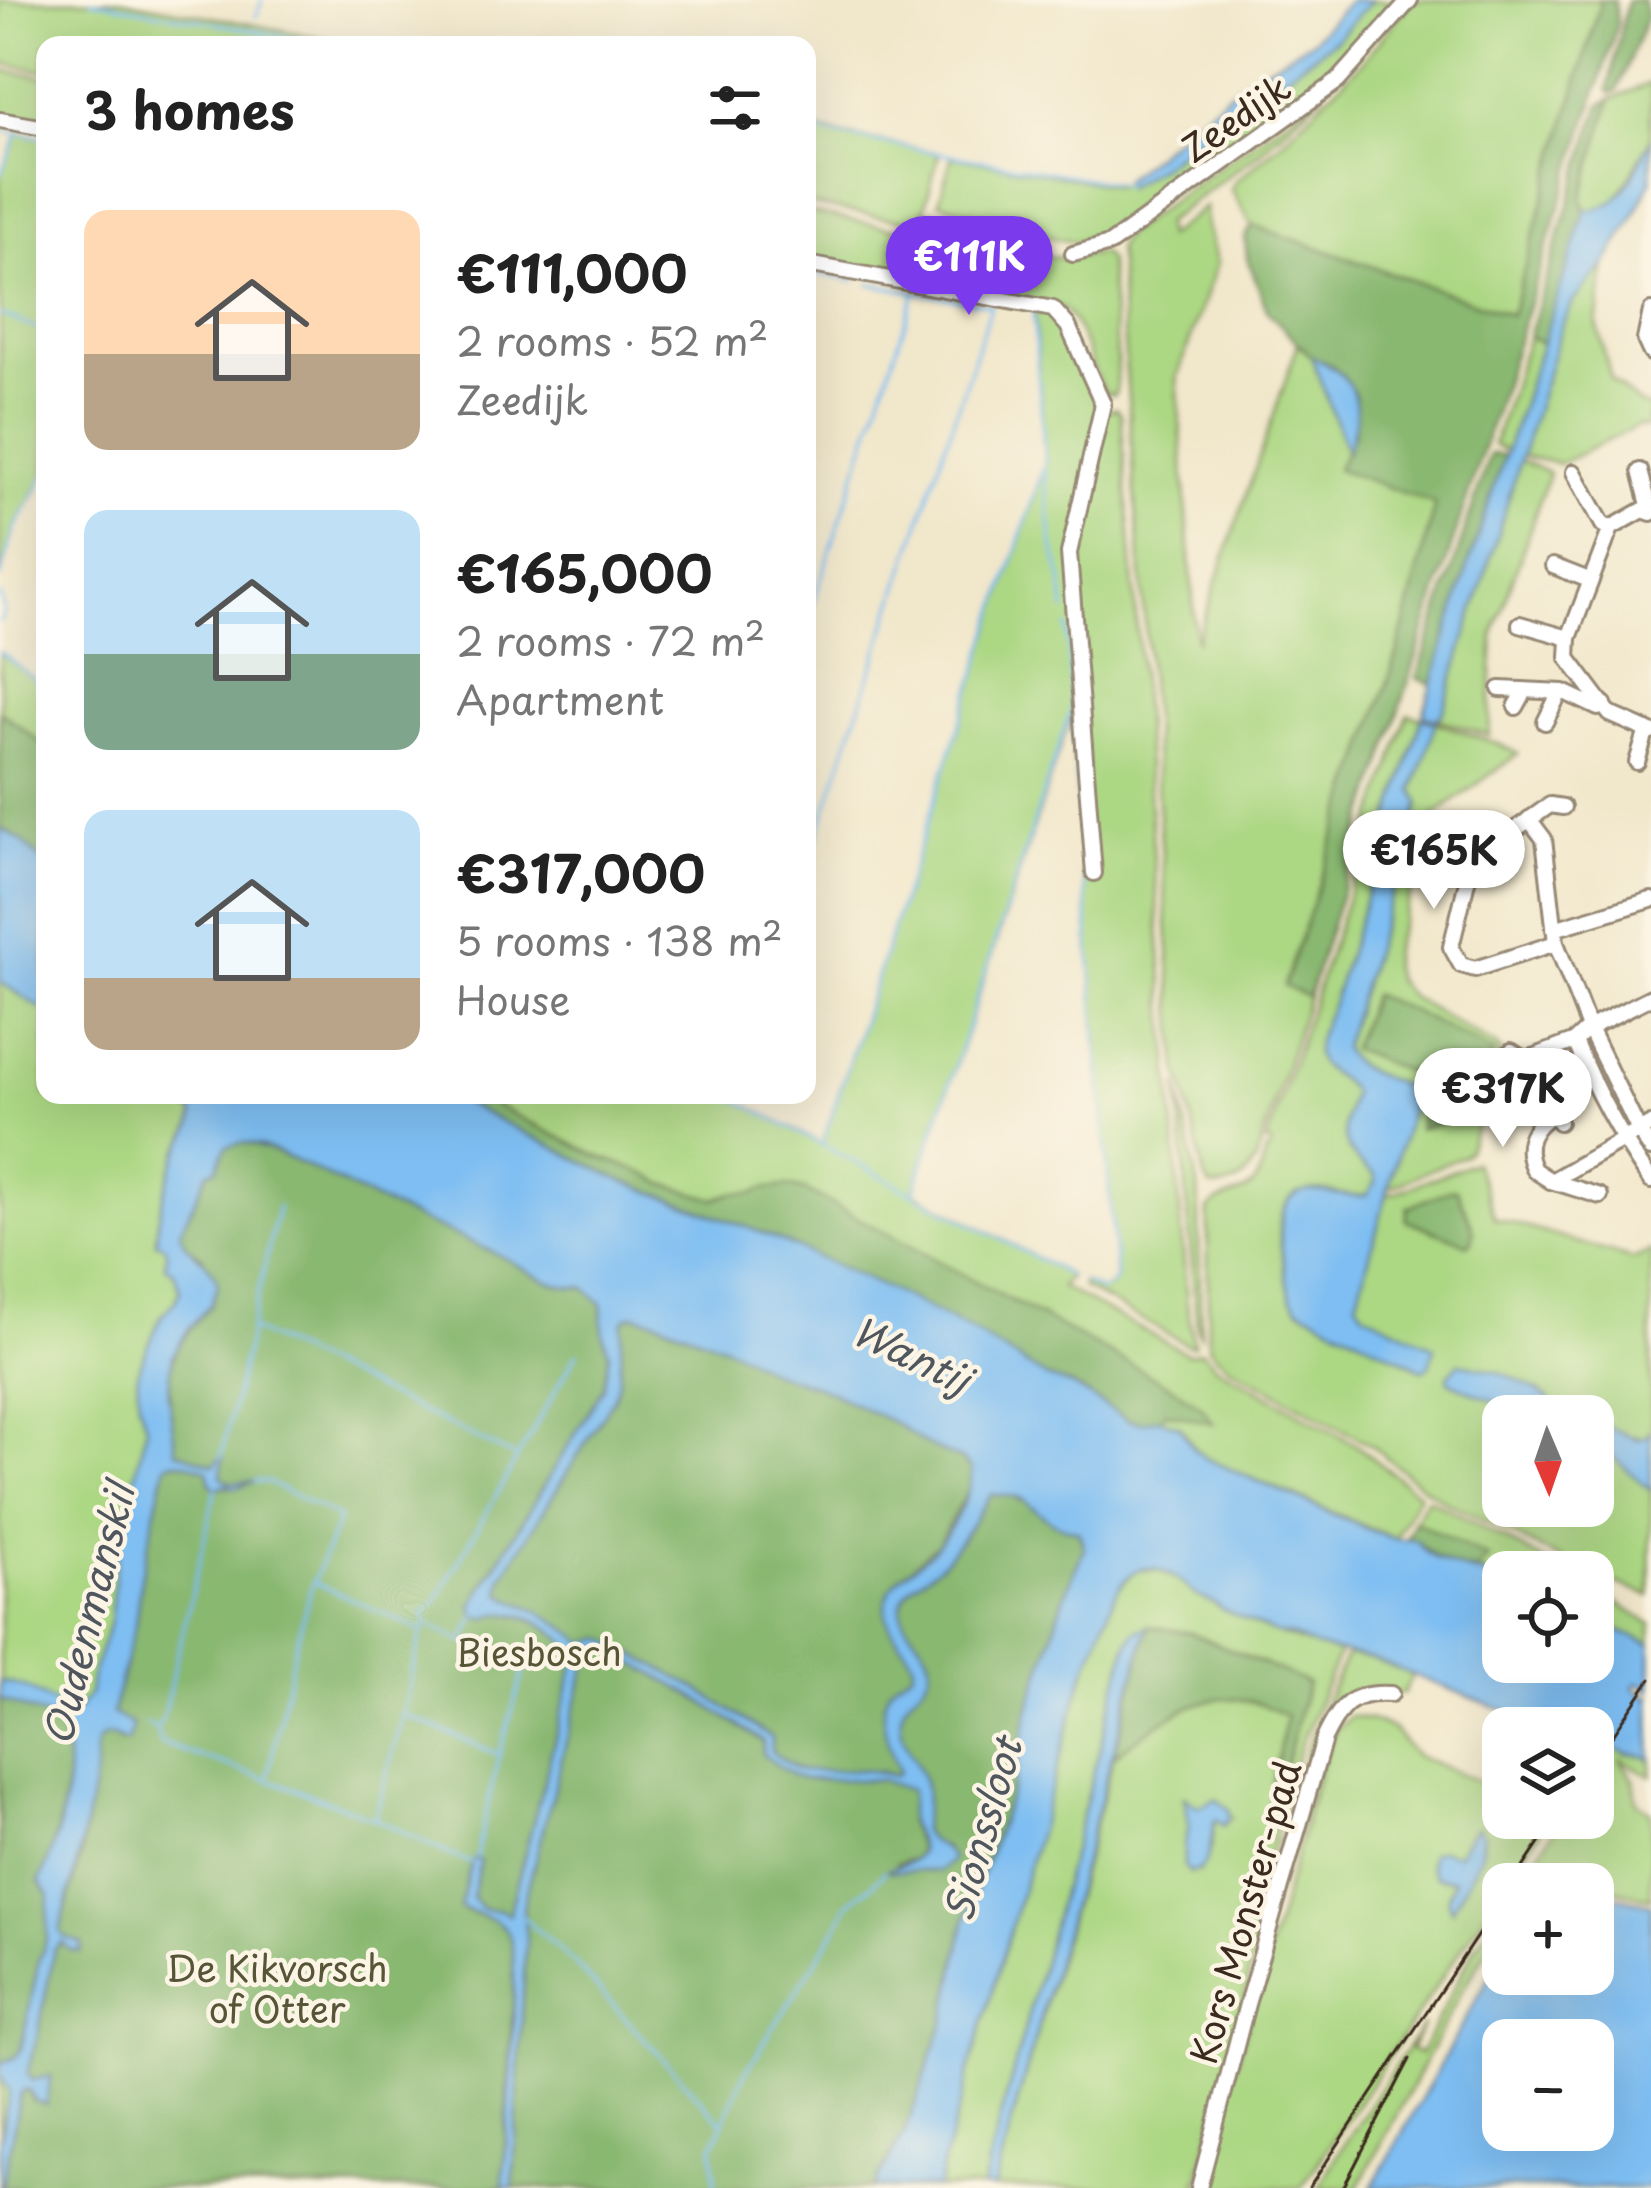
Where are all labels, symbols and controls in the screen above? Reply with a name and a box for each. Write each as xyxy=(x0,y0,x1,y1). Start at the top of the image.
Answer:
street label: Zeedijk xyxy=(1169,60,1301,174)
text: 3 homes xyxy=(84,70,295,147)
icon: filters xyxy=(702,75,768,141)
pin: €111K xyxy=(885,216,1053,318)
text: €111K xyxy=(913,225,1025,284)
text: €111,000 xyxy=(456,233,687,310)
icon: home xyxy=(180,258,324,402)
text: 2 rooms · 52 m² xyxy=(456,310,768,369)
text: Zeedijk xyxy=(456,369,588,428)
text: €165,000 xyxy=(456,533,712,610)
icon: home xyxy=(180,558,324,702)
text: 2 rooms · 72 m² xyxy=(456,610,765,669)
text: Apartment xyxy=(456,669,664,728)
pin: €165K xyxy=(1350,810,1518,912)
text: €165K xyxy=(1370,819,1498,878)
text: €317,000 xyxy=(456,833,705,910)
icon: home xyxy=(180,858,324,1002)
text: 5 rooms · 138 m² xyxy=(456,910,783,969)
text: House xyxy=(456,969,570,1028)
pin: €317K xyxy=(1419,1048,1587,1150)
text: €317K xyxy=(1441,1057,1565,1116)
water label: Wantij xyxy=(843,1299,985,1409)
north arrow xyxy=(1482,1395,1614,1527)
map controls xyxy=(1482,1395,1614,2151)
water label: Oudenmanskil xyxy=(26,1472,149,1751)
button: locate xyxy=(1482,1551,1614,1683)
park label: Biesbosch xyxy=(456,1624,622,1678)
button: layers xyxy=(1482,1707,1614,1839)
water label: Sionssloot xyxy=(927,1727,1036,1927)
street label: Kors Monster-pad xyxy=(1175,1754,1313,2070)
button: + xyxy=(1482,1863,1614,1995)
park label: De Kikvorsch of Otter xyxy=(166,1940,388,2035)
button: − xyxy=(1482,2019,1614,2151)

